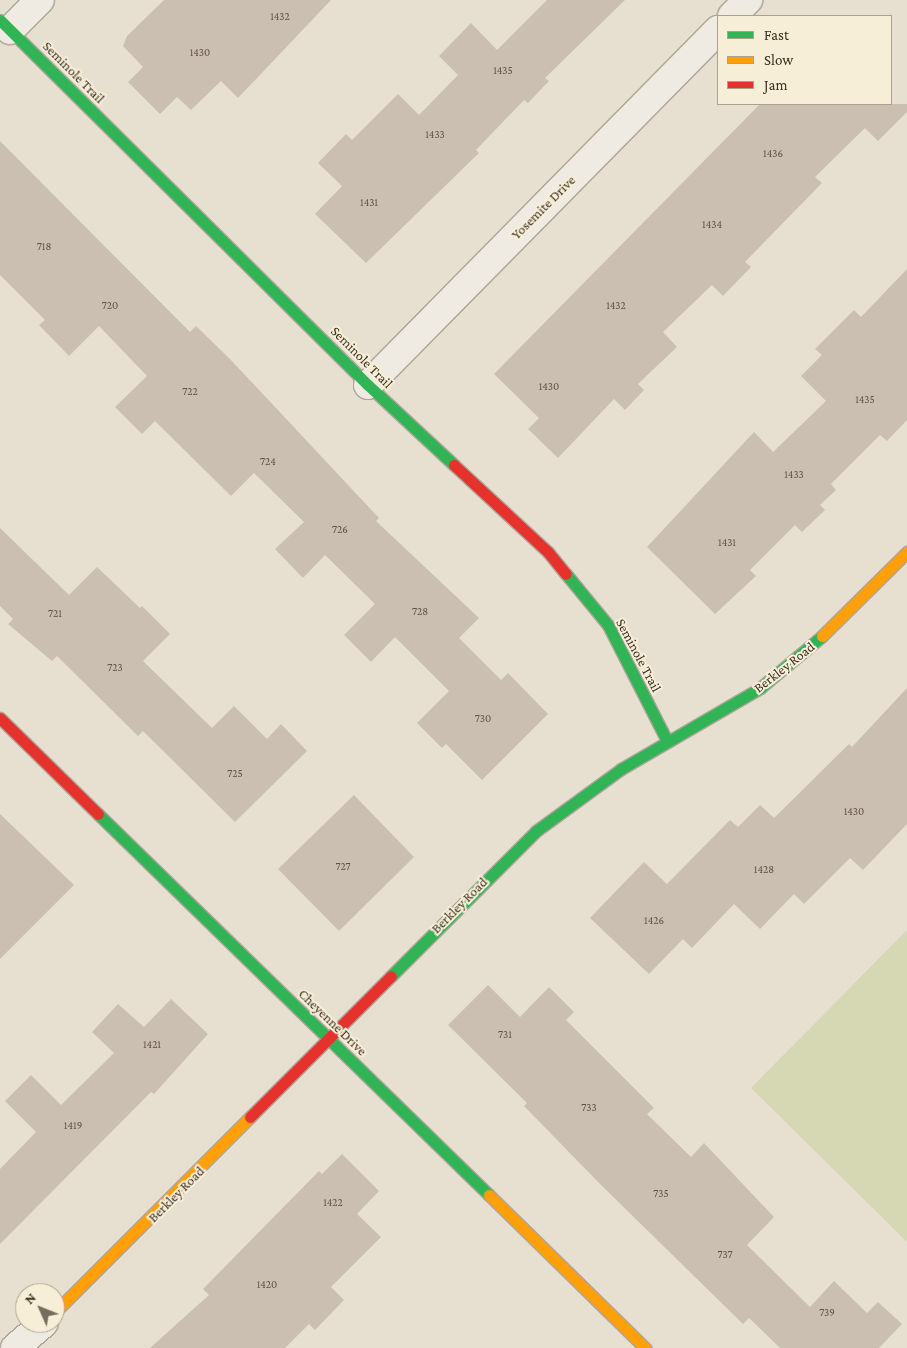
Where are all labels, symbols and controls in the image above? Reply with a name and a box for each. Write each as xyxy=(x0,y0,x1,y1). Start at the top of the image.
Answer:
house number: 1432 xyxy=(270,9,290,23)
legend xyxy=(717,15,892,105)
text: Fast xyxy=(764,27,789,43)
street label: Seminole Trail xyxy=(40,38,108,106)
house number: 1430 xyxy=(190,45,210,59)
text: Slow xyxy=(764,52,793,68)
house number: 1435 xyxy=(493,63,513,77)
text: Jam xyxy=(764,77,787,93)
house number: 1433 xyxy=(425,127,445,141)
house number: 1436 xyxy=(763,146,783,160)
street label: Yosemite Drive xyxy=(507,171,579,243)
house number: 1431 xyxy=(360,195,378,209)
house number: 1434 xyxy=(702,217,722,231)
house number: 718 xyxy=(37,239,51,253)
house number: 720 xyxy=(102,298,118,312)
house number: 1432 xyxy=(606,298,626,312)
street label: Seminole Trail xyxy=(328,323,396,391)
house number: 1430 xyxy=(539,379,559,393)
house number: 722 xyxy=(182,384,198,398)
house number: 1435 xyxy=(855,392,875,406)
house number: 724 xyxy=(260,454,276,468)
house number: 1433 xyxy=(784,467,804,481)
house number: 726 xyxy=(332,522,348,536)
house number: 1431 xyxy=(718,535,736,549)
house number: 728 xyxy=(412,604,428,618)
house number: 721 xyxy=(48,606,62,620)
street label: Seminole Trail xyxy=(613,615,665,695)
street label: Berkley Road xyxy=(750,638,818,696)
house number: 723 xyxy=(107,660,123,674)
house number: 730 xyxy=(475,711,491,725)
house number: 725 xyxy=(227,766,243,780)
house number: 1430 xyxy=(844,804,864,818)
house number: 727 xyxy=(335,859,351,873)
house number: 1428 xyxy=(754,862,774,876)
street label: Berkley Road xyxy=(427,873,491,937)
house number: 1426 xyxy=(644,913,664,927)
street label: Cheyenne Drive xyxy=(295,985,371,1059)
house number: 731 xyxy=(498,1027,512,1041)
house number: 1421 xyxy=(143,1037,161,1051)
house number: 733 xyxy=(581,1100,597,1114)
house number: 1419 xyxy=(64,1118,82,1132)
street label: Berkley Road xyxy=(144,1162,208,1226)
house number: 735 xyxy=(653,1186,669,1200)
house number: 1422 xyxy=(323,1195,343,1209)
house number: 737 xyxy=(717,1247,733,1261)
house number: 1420 xyxy=(257,1277,277,1291)
north arrow xyxy=(15,1283,65,1333)
text: N xyxy=(21,1289,39,1307)
house number: 739 xyxy=(819,1305,835,1319)

